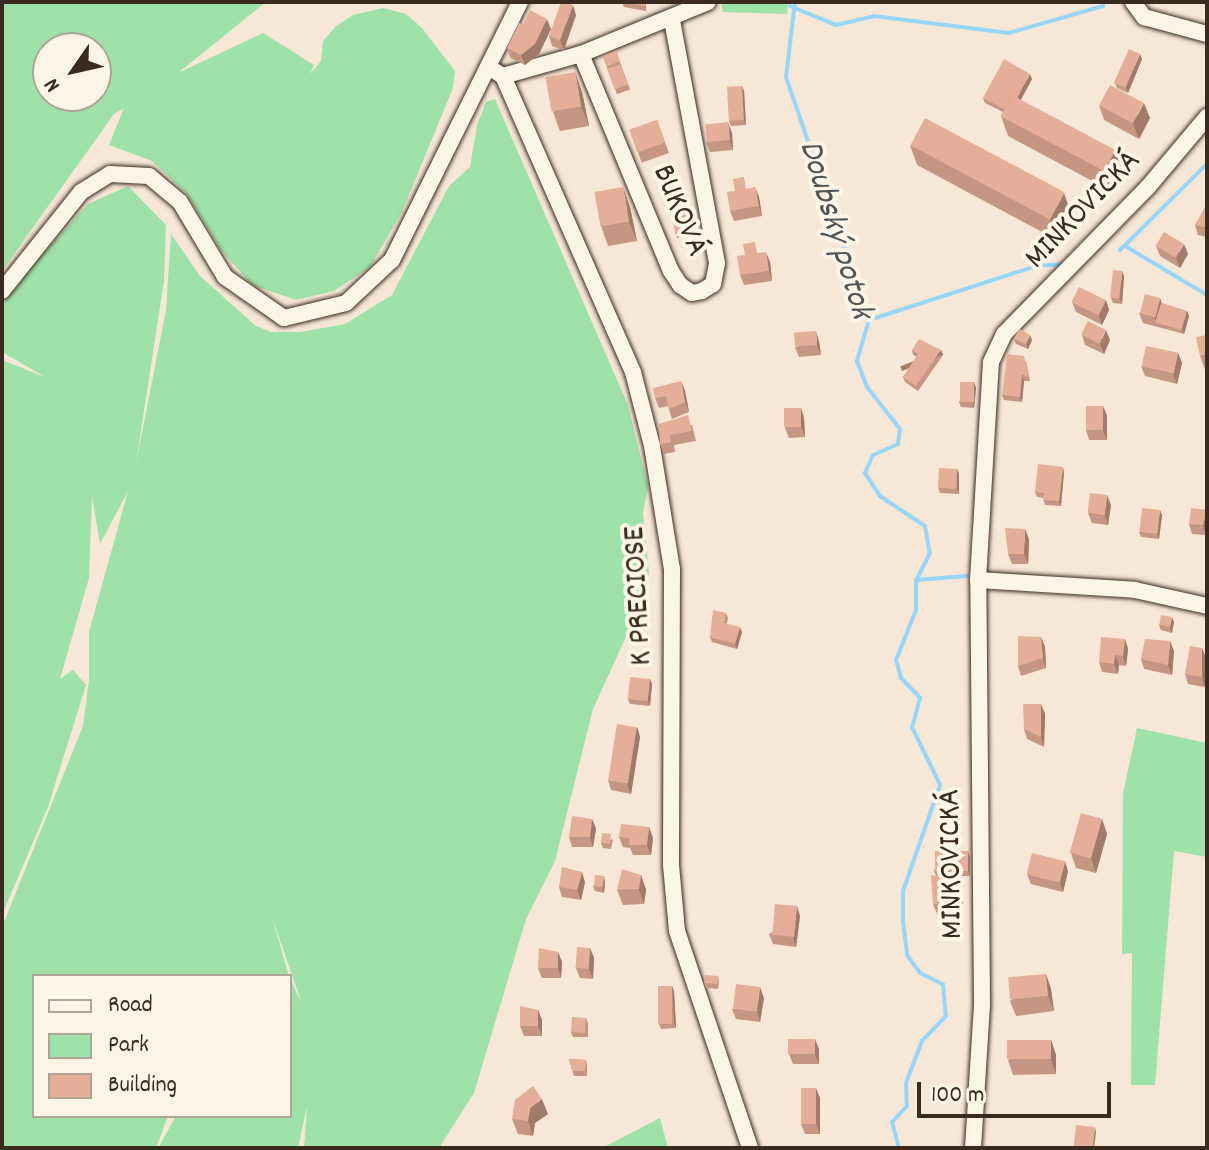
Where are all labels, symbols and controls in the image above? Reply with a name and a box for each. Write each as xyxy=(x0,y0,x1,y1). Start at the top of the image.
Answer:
north arrow xyxy=(32,32,112,112)
text: N xyxy=(37,71,69,98)
water label: Doubský potok xyxy=(788,136,880,324)
street label: MINKOVICKÁ xyxy=(1018,144,1150,278)
street label: BUKOVÁ xyxy=(642,159,714,263)
street label: K PRECIOSE xyxy=(617,525,663,667)
street label: MINKOVICKÁ xyxy=(932,789,974,939)
legend xyxy=(32,974,292,1118)
text: Road xyxy=(108,989,153,1023)
text: Park xyxy=(108,1029,149,1063)
scale bar xyxy=(921,1066,1115,1116)
text: Building xyxy=(108,1069,177,1103)
text: 100 m xyxy=(931,1079,984,1113)

